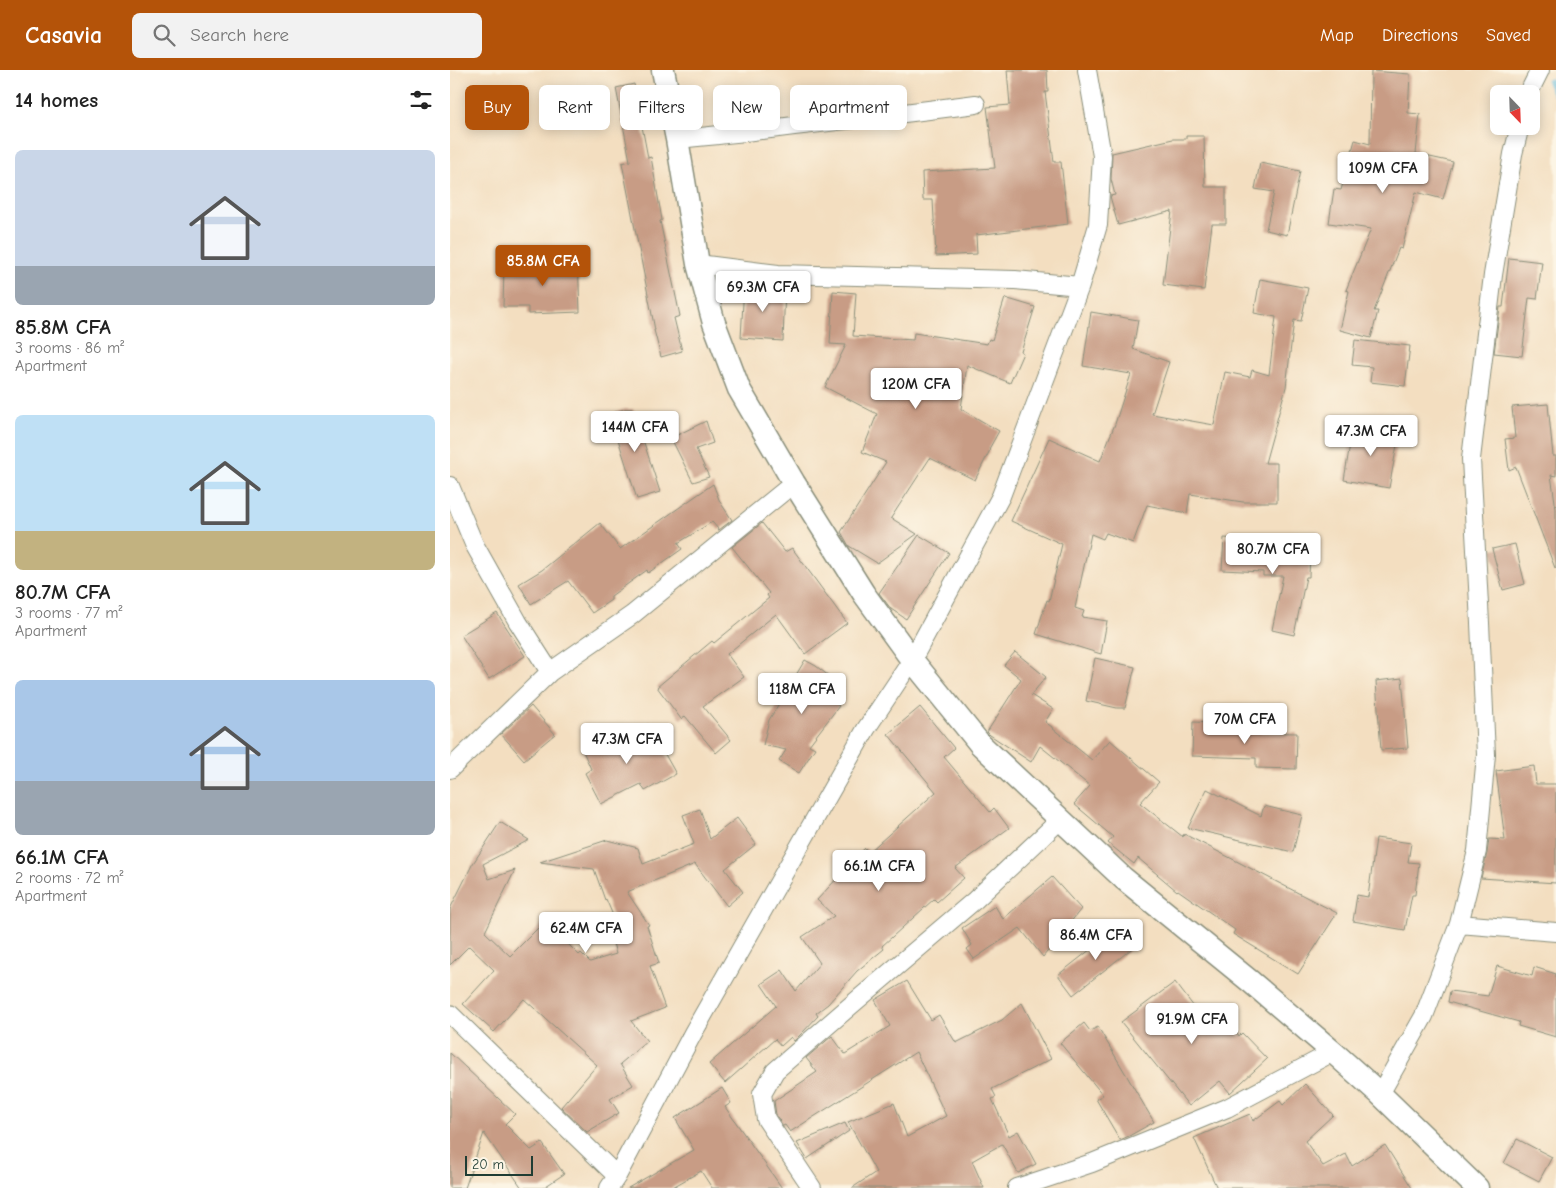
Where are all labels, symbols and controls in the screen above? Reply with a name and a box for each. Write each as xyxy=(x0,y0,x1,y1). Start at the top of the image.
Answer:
search box xyxy=(132,13,482,58)
text: Casavia xyxy=(25,21,102,49)
icon: search xyxy=(150,21,178,49)
text: Search here xyxy=(190,24,289,46)
text: Map xyxy=(1320,25,1354,46)
text: Directions xyxy=(1382,25,1458,46)
text: Saved xyxy=(1486,25,1531,46)
chip: Buy xyxy=(465,85,529,130)
chip: Rent xyxy=(539,85,610,130)
chip: Filters xyxy=(620,85,703,130)
chip: New xyxy=(713,85,780,130)
chip: Apartment xyxy=(790,85,907,130)
north arrow xyxy=(1490,85,1540,135)
map controls xyxy=(1490,85,1540,135)
icon: filters xyxy=(407,86,435,114)
text: 14 homes xyxy=(15,88,98,112)
pin: 109M CFA xyxy=(1331,152,1435,194)
text: 109M CFA xyxy=(1348,159,1418,177)
icon: home xyxy=(180,183,270,273)
pin: 85.8M CFA xyxy=(486,244,600,287)
text: 85.8M CFA xyxy=(506,252,580,270)
pin: 69.3M CFA xyxy=(706,270,820,313)
text: 69.3M CFA xyxy=(727,278,799,296)
text: 85.8M CFA xyxy=(15,315,111,339)
text: 3 rooms · 86 m² xyxy=(15,339,124,357)
text: Apartment xyxy=(15,357,87,375)
pin: 120M CFA xyxy=(864,368,968,410)
text: 120M CFA xyxy=(882,375,950,393)
pin: 144M CFA xyxy=(583,410,687,453)
pin: 47.3M CFA xyxy=(1314,414,1428,457)
text: 144M CFA xyxy=(602,418,668,436)
text: 47.3M CFA xyxy=(1336,422,1406,440)
icon: home xyxy=(180,448,270,538)
pin: 80.7M CFA xyxy=(1216,532,1330,575)
text: 80.7M CFA xyxy=(1237,540,1309,558)
text: 80.7M CFA xyxy=(15,580,110,604)
text: 3 rooms · 77 m² xyxy=(15,604,123,622)
text: Apartment xyxy=(15,622,87,640)
pin: 118M CFA xyxy=(750,672,854,715)
text: 118M CFA xyxy=(769,680,835,698)
pin: 70M CFA xyxy=(1199,702,1291,745)
text: 70M CFA xyxy=(1214,710,1276,728)
icon: home xyxy=(180,713,270,803)
pin: 47.3M CFA xyxy=(570,722,684,765)
text: 47.3M CFA xyxy=(592,730,662,748)
text: 66.1M CFA xyxy=(15,845,108,869)
pin: 66.1M CFA xyxy=(822,850,936,892)
text: 66.1M CFA xyxy=(843,857,915,875)
text: 2 rooms · 72 m² xyxy=(15,869,124,887)
text: Apartment xyxy=(15,887,87,905)
pin: 62.4M CFA xyxy=(529,912,643,954)
pin: 86.4M CFA xyxy=(1039,918,1153,961)
text: 62.4M CFA xyxy=(550,919,622,937)
text: 86.4M CFA xyxy=(1060,926,1132,944)
pin: 91.9M CFA xyxy=(1135,1002,1249,1045)
text: 91.9M CFA xyxy=(1156,1010,1228,1028)
scale bar xyxy=(465,1153,532,1176)
text: 20 m xyxy=(472,1156,504,1173)

